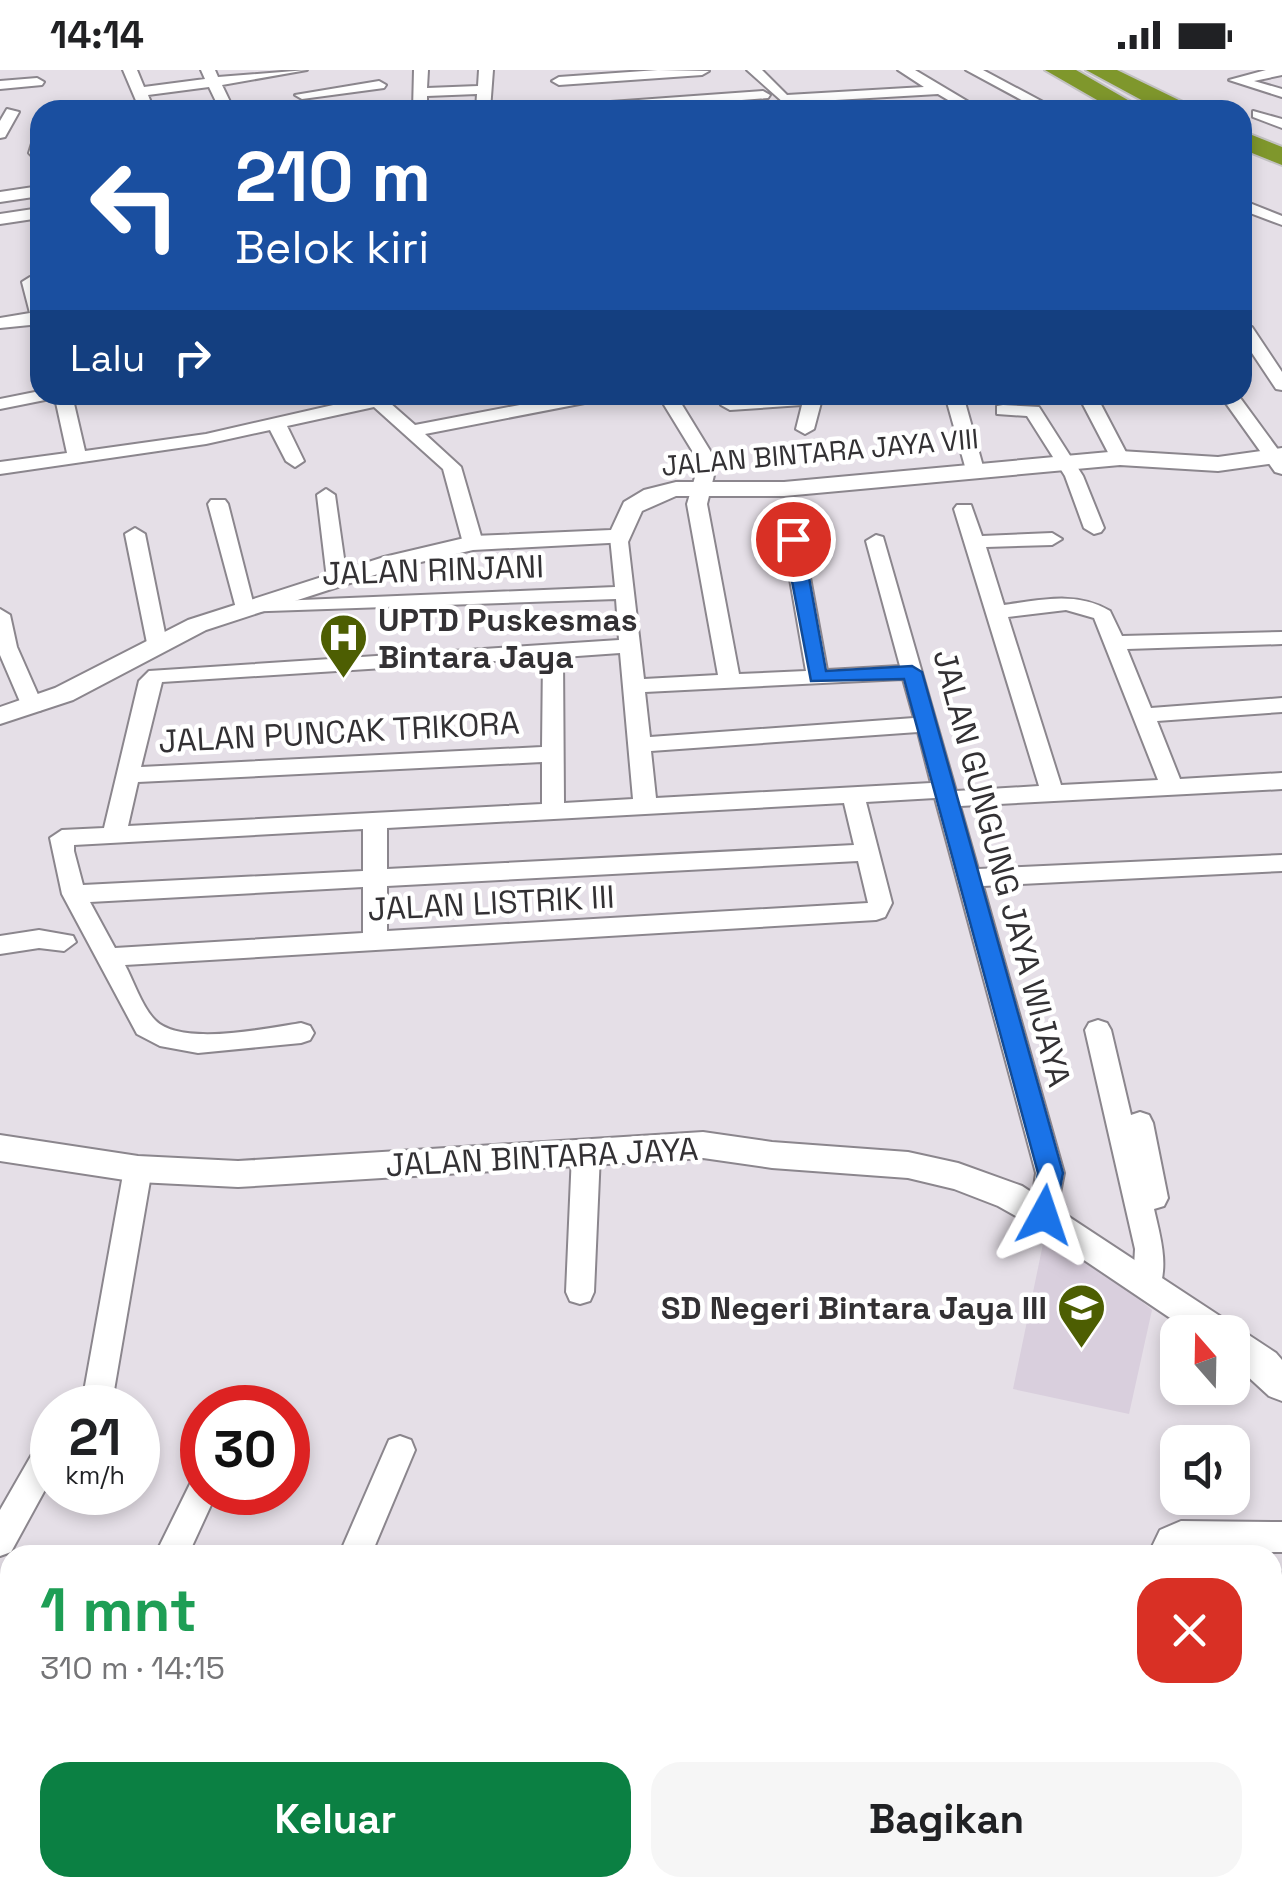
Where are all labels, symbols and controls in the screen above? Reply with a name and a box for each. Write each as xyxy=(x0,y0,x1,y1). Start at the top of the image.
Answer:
text: 14:14 xyxy=(50,11,144,59)
text: 210 m xyxy=(235,132,431,221)
icon: left xyxy=(70,140,200,270)
text: Belok kiri xyxy=(235,219,429,276)
icon: right xyxy=(165,330,220,385)
text: Lalu xyxy=(70,334,145,382)
street label: JALAN BINTARA JAYA VIII xyxy=(660,420,980,484)
pin xyxy=(751,497,836,582)
icon: arrive xyxy=(766,512,821,567)
street label: JALAN RINJANI xyxy=(321,546,545,594)
place label: UPTD Puskesmas Bintara Jaya xyxy=(378,600,638,677)
hospital icon: UPTD Puskesmas Bintara Jaya xyxy=(317,612,369,680)
street label: JALAN GUNGUNG JAYA WIJAYA xyxy=(924,645,1080,1091)
street label: JALAN PUNCAK TRIKORA xyxy=(157,703,521,761)
street label: JALAN LISTRIK III xyxy=(367,877,615,929)
street label: JALAN BINTARA JAYA xyxy=(385,1129,699,1185)
position arrow xyxy=(992,1163,1096,1267)
school or university icon: SD Negeri Bintara Jaya III xyxy=(1056,1282,1108,1350)
place label: SD Negeri Bintara Jaya III xyxy=(661,1288,1047,1328)
north arrow xyxy=(1160,1315,1250,1405)
map controls xyxy=(1160,1315,1250,1515)
speed limit sign: 30 xyxy=(180,1385,310,1515)
text: 21 xyxy=(69,1406,121,1470)
button: sound xyxy=(1160,1425,1250,1515)
text: km/h xyxy=(65,1459,125,1491)
text: 1 mnt xyxy=(40,1572,197,1649)
button: close xyxy=(1137,1578,1242,1683)
text: 310 m · 14:15 xyxy=(40,1648,225,1688)
button: Keluar xyxy=(40,1762,631,1877)
button: Bagikan xyxy=(651,1762,1242,1877)

